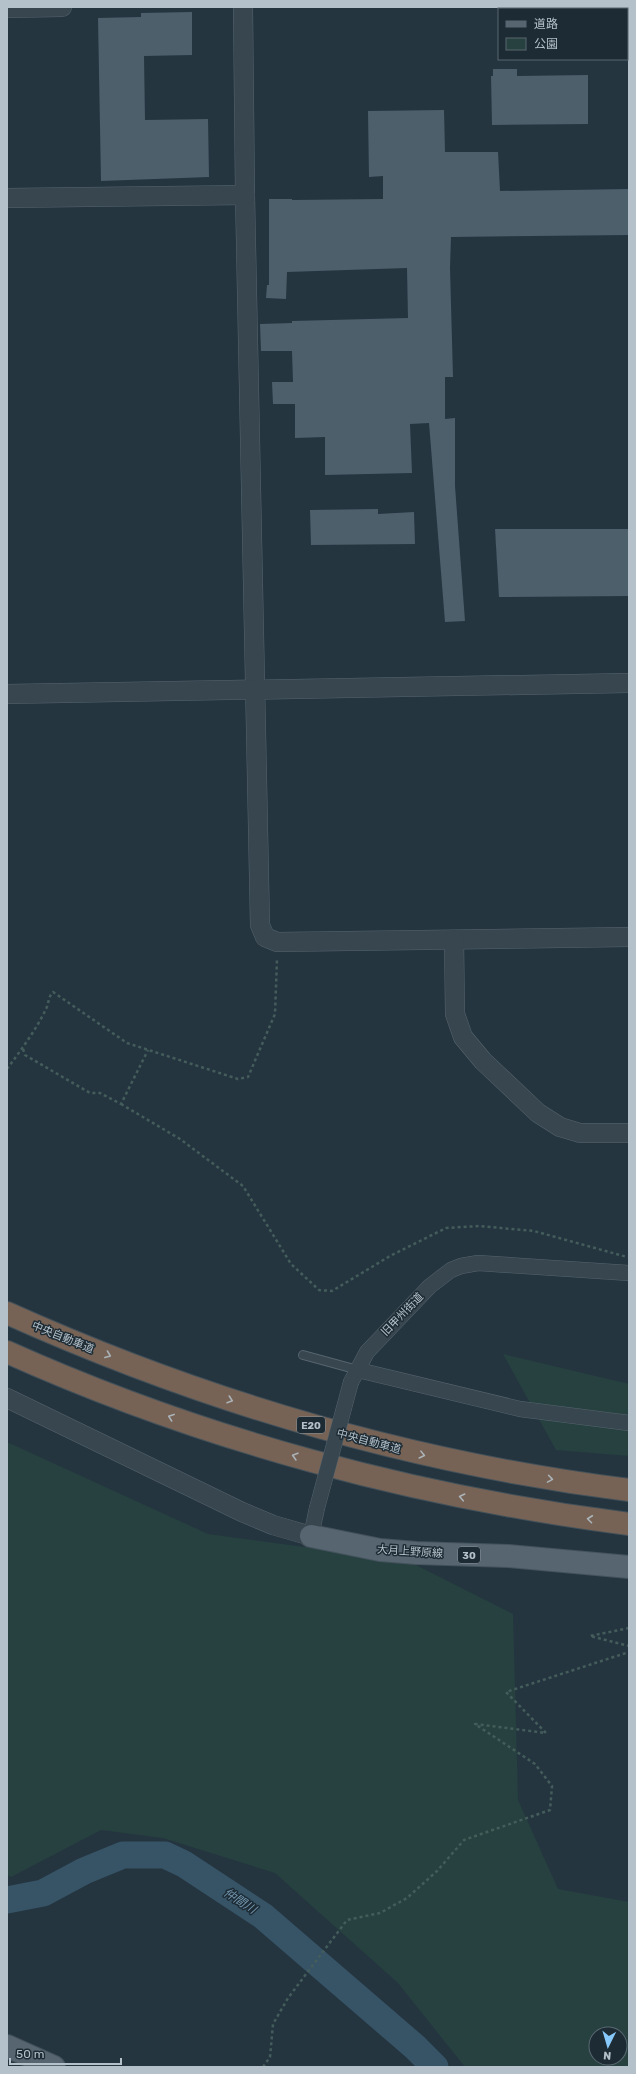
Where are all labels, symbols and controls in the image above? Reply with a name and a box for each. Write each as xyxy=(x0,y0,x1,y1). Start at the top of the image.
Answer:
legend xyxy=(498,8,628,60)
text: 道路 xyxy=(534,17,558,31)
text: 公園 xyxy=(534,37,558,51)
street label: 旧甲州街道 xyxy=(379,1290,426,1339)
street label: 中央自動車道 xyxy=(30,1319,96,1356)
one-way arrow xyxy=(104,1351,111,1359)
one-way arrow xyxy=(226,1395,233,1403)
one-way arrow xyxy=(168,1413,175,1421)
road number: E20 xyxy=(297,1417,325,1433)
street label: 中央自動車道 xyxy=(335,1427,402,1456)
one-way arrow xyxy=(418,1450,425,1459)
one-way arrow xyxy=(292,1452,299,1461)
one-way arrow xyxy=(547,1475,553,1483)
one-way arrow xyxy=(459,1494,465,1502)
one-way arrow xyxy=(587,1515,593,1524)
street label: 大月上野原線 xyxy=(377,1543,443,1560)
road number: 30 xyxy=(458,1547,480,1563)
water label: 仲間川 xyxy=(221,1885,261,1918)
north arrow xyxy=(588,2026,628,2066)
scale bar xyxy=(10,2040,121,2066)
text: 50 m xyxy=(16,2047,44,2061)
text: N xyxy=(603,2049,612,2062)

